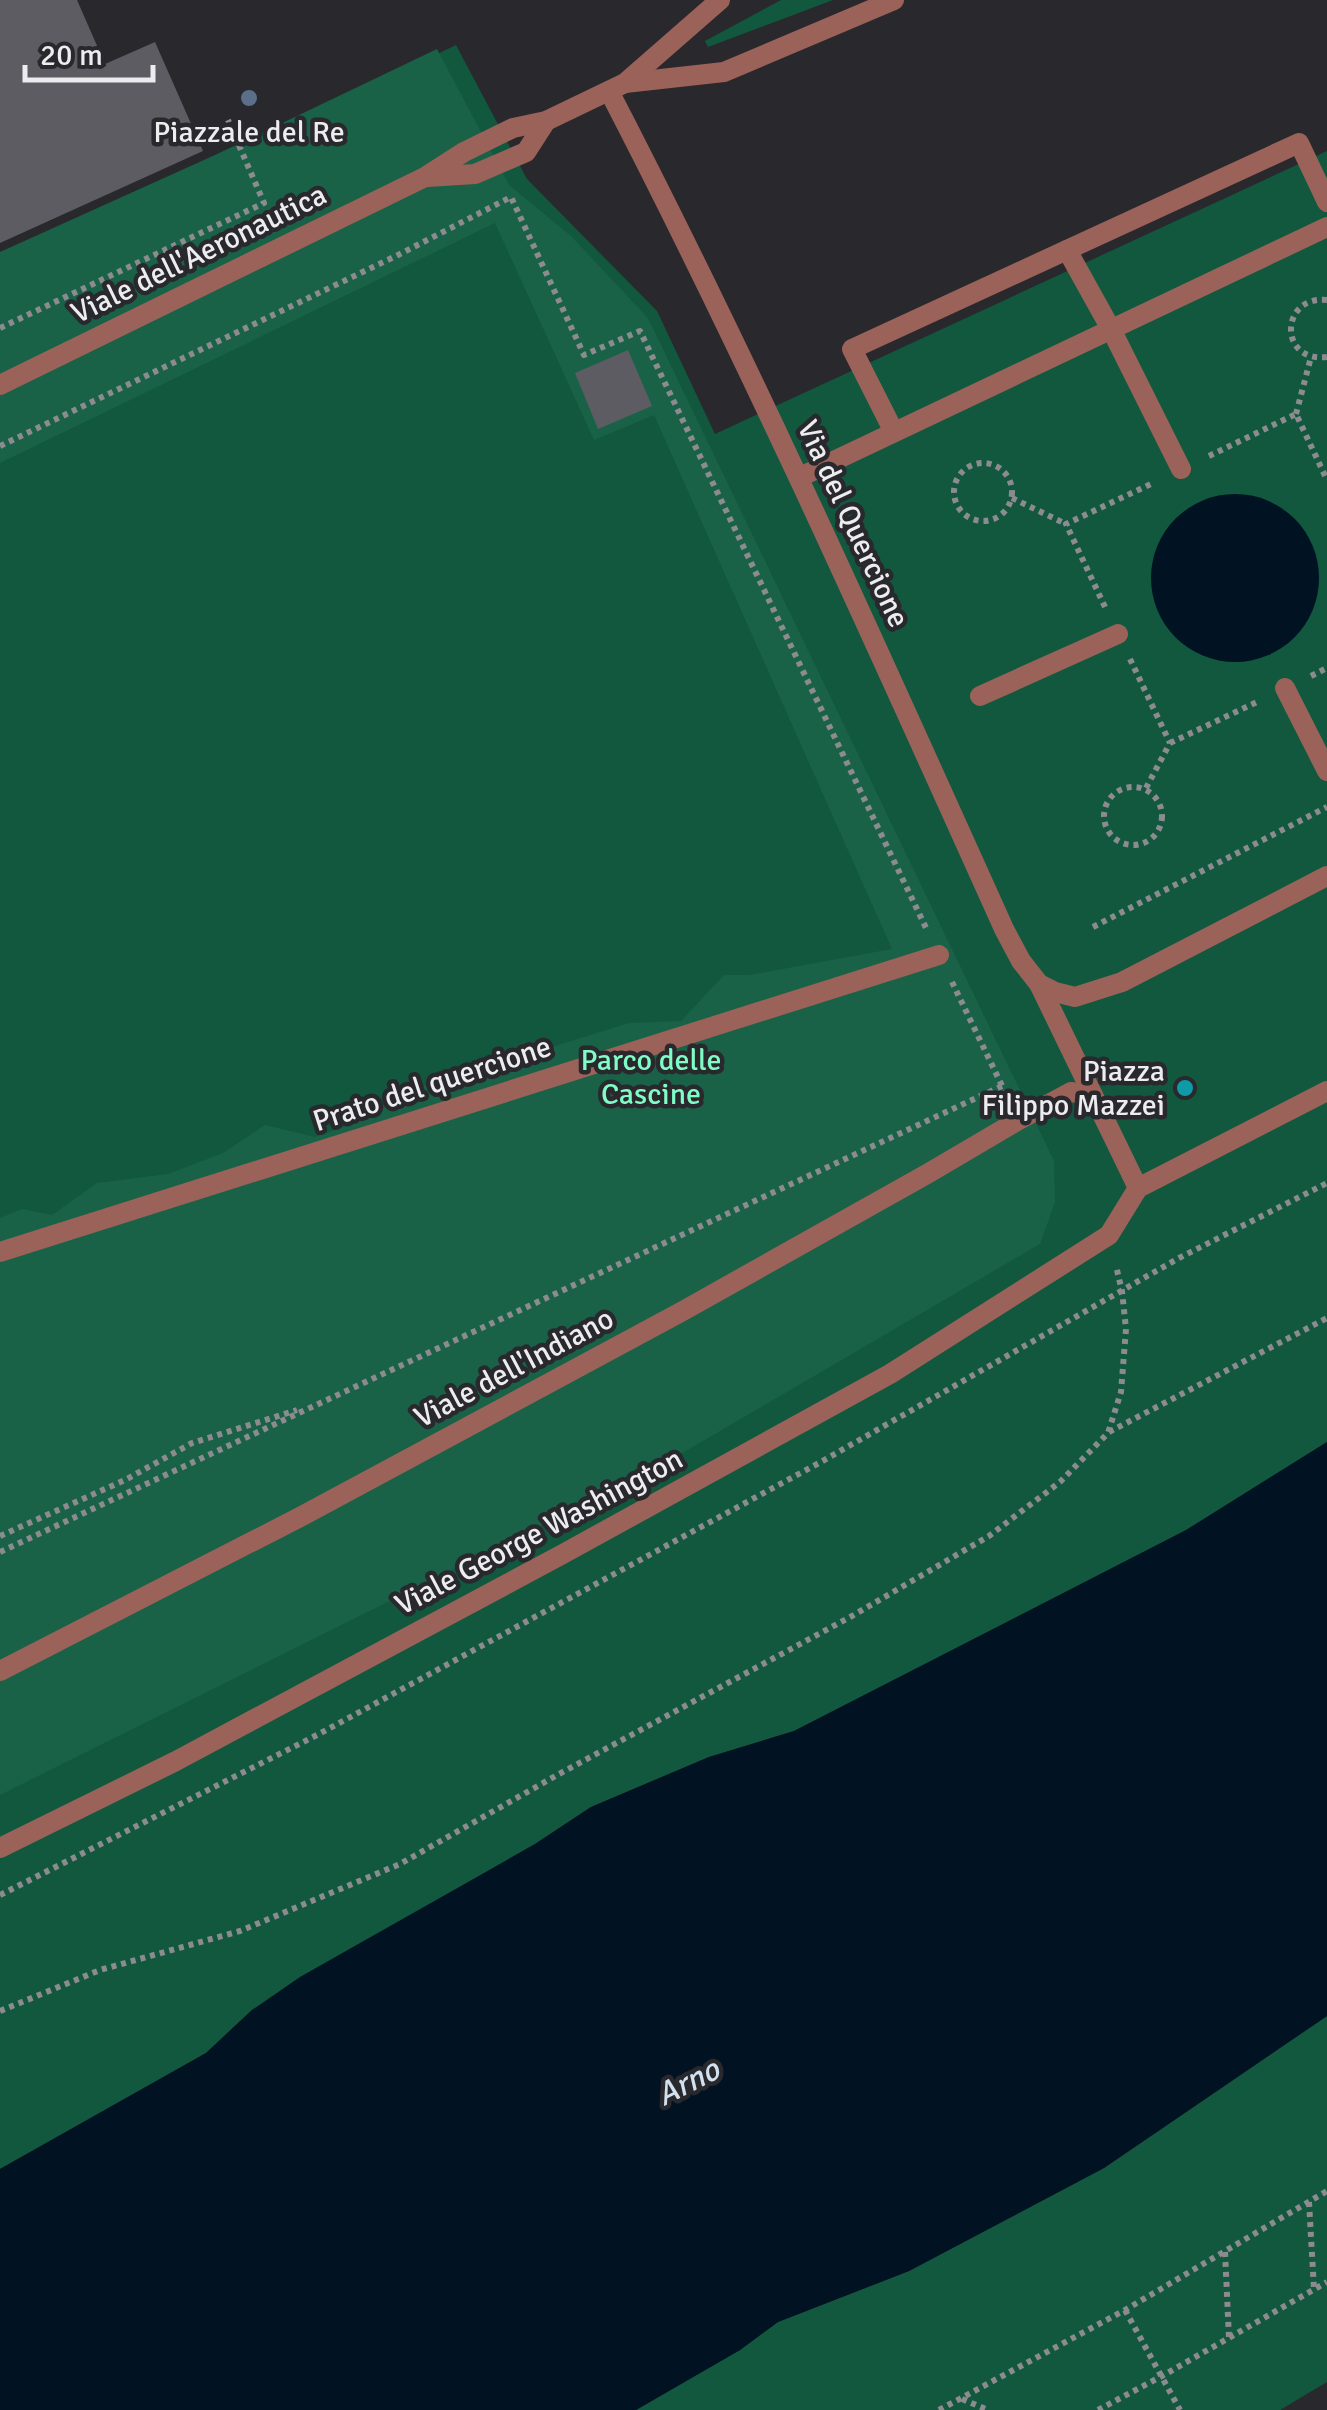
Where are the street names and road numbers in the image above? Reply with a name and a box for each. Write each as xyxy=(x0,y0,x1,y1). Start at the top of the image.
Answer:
street label: Viale dell'Aeronautica xyxy=(65,176,333,332)
street label: Via del Quercione xyxy=(789,414,917,634)
street label: Prato del quercione xyxy=(308,1028,556,1140)
street label: Viale dell'Indiano xyxy=(408,1300,620,1436)
street label: Viale George Washington xyxy=(389,1440,689,1624)

